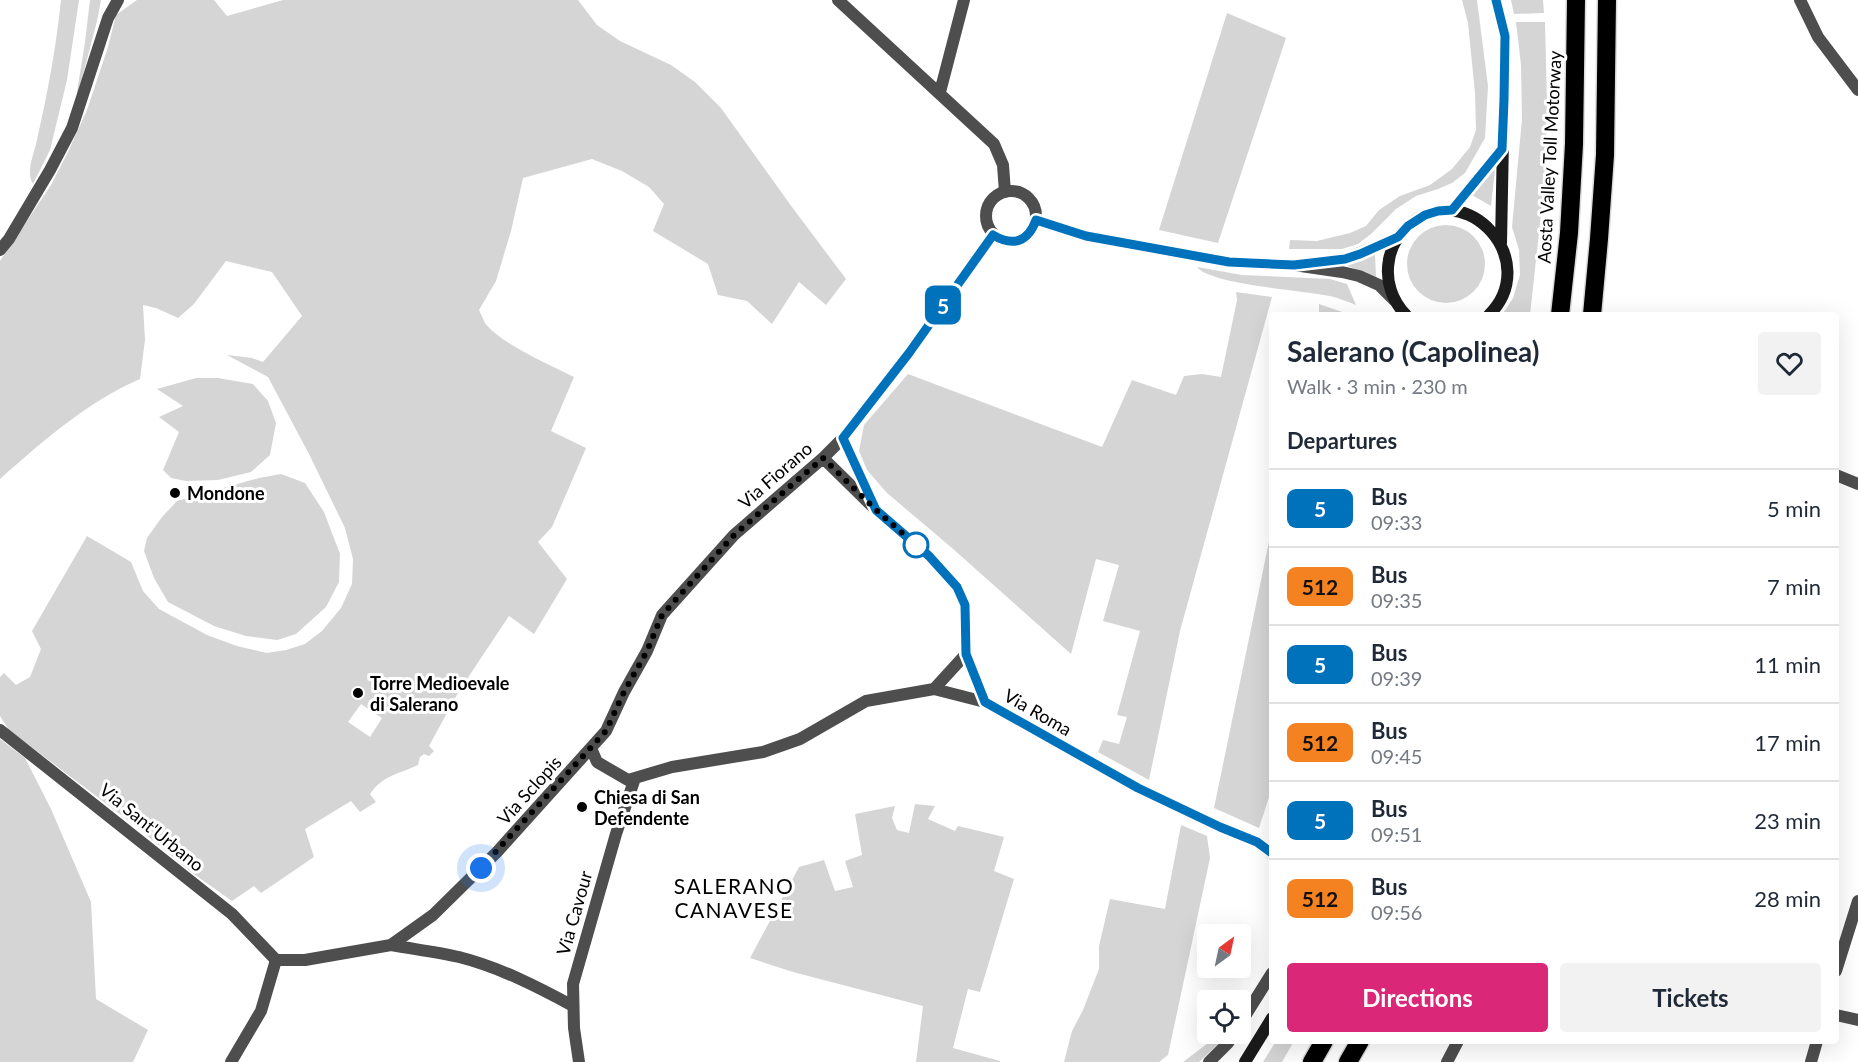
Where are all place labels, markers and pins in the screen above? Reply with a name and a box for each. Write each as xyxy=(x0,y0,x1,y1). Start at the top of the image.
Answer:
place label: Mondone xyxy=(187,482,265,504)
marker: Mondone xyxy=(168,486,182,500)
unlabelled marker xyxy=(903,532,929,558)
place label: Torre Medioevale di Salerano xyxy=(370,672,510,715)
marker: Torre Medioevale di Salerano xyxy=(351,686,365,700)
place label: Chiesa di San Defendente xyxy=(594,786,700,829)
marker: Chiesa di San Defendente xyxy=(575,800,589,814)

